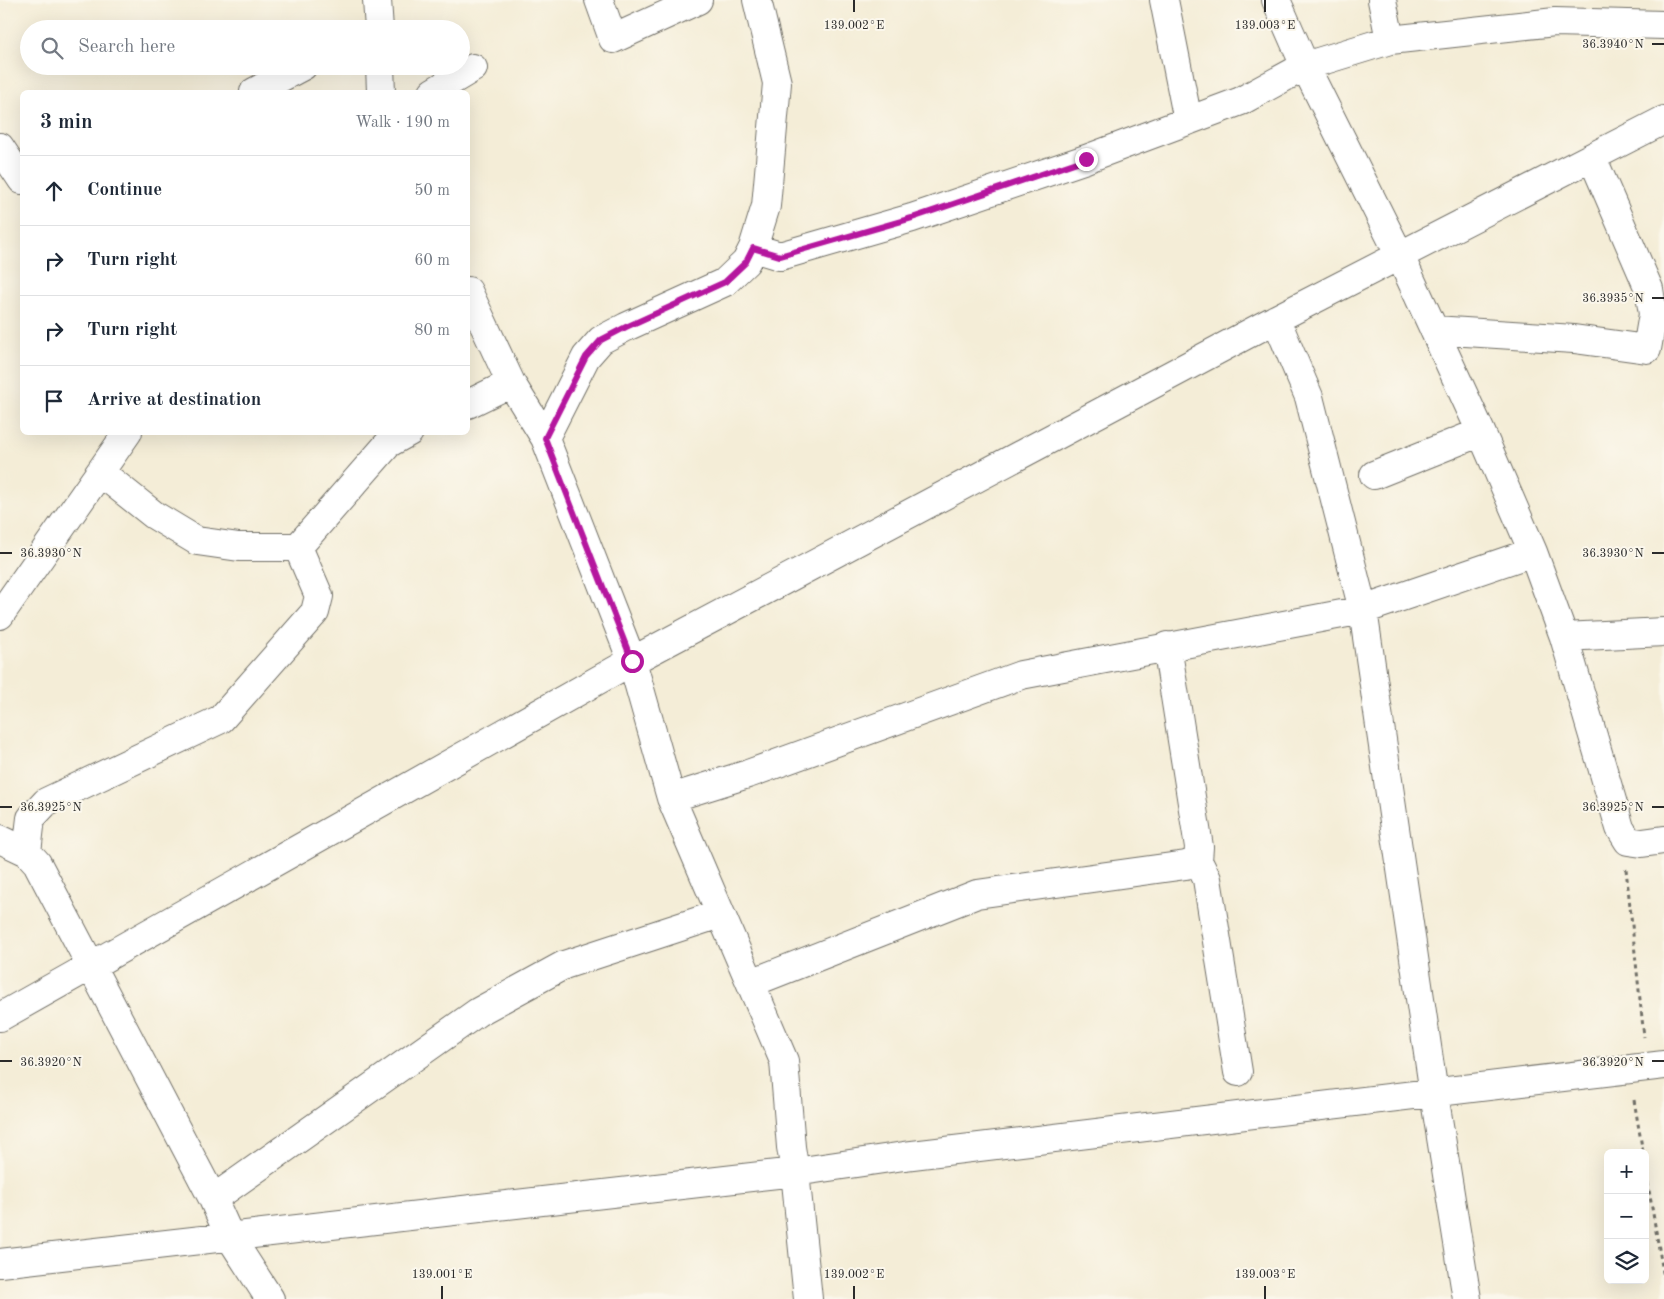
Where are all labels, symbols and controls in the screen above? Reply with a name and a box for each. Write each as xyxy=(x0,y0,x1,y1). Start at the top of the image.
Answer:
search box xyxy=(20,20,470,75)
text: 139.002°E xyxy=(824,20,884,32)
text: 139.003°E xyxy=(1235,20,1295,32)
icon: search xyxy=(38,34,66,62)
text: Search here xyxy=(78,38,175,57)
text: 36.3940°N xyxy=(1582,39,1644,51)
text: 3 min xyxy=(40,112,93,133)
text: Walk · 190 m xyxy=(355,115,450,131)
route end xyxy=(1075,148,1098,171)
icon: ahead xyxy=(40,177,68,205)
text: Continue xyxy=(87,181,162,200)
text: 50 m xyxy=(414,183,450,199)
icon: right xyxy=(40,247,68,275)
text: Turn right xyxy=(87,251,177,270)
text: 60 m xyxy=(414,253,450,269)
text: 36.3935°N xyxy=(1582,292,1644,305)
icon: right xyxy=(40,317,68,345)
text: Turn right xyxy=(87,321,177,340)
text: 80 m xyxy=(414,323,450,339)
icon: arrive xyxy=(40,387,68,415)
text: Arrive at destination xyxy=(87,391,261,410)
text: 36.3930°N xyxy=(20,548,82,560)
text: 36.3930°N xyxy=(1582,548,1644,560)
route start xyxy=(621,650,644,673)
text: 36.3925°N xyxy=(20,801,82,814)
text: 36.3925°N xyxy=(1582,801,1644,814)
text: 36.3920°N xyxy=(20,1057,82,1069)
text: 36.3920°N xyxy=(1582,1057,1644,1069)
map controls xyxy=(1604,1149,1649,1284)
button: + xyxy=(1604,1149,1649,1194)
button: − xyxy=(1604,1194,1649,1239)
button: layers xyxy=(1604,1239,1649,1284)
text: 139.001°E xyxy=(412,1269,472,1281)
text: 139.002°E xyxy=(824,1269,884,1281)
text: 139.003°E xyxy=(1235,1269,1295,1281)

